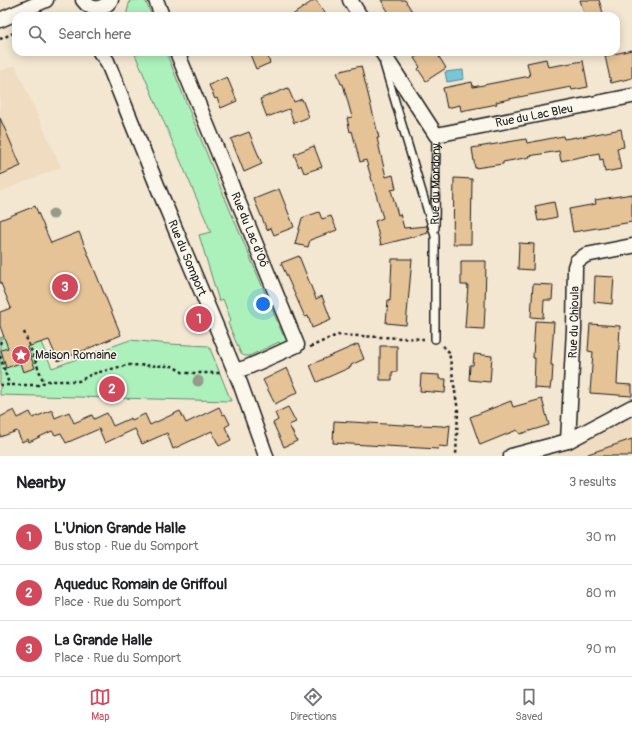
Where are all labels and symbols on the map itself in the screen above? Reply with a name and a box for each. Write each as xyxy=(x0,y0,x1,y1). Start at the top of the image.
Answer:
street label: Rue du Lac Bleu xyxy=(494,101,574,131)
street label: Rue du Mondony xyxy=(428,143,444,225)
street label: Rue du Lac d'Oô xyxy=(227,190,272,270)
street label: Rue du Somport xyxy=(164,218,210,298)
pin: 3 xyxy=(52,272,78,302)
street label: Rue du Chioula xyxy=(565,285,583,359)
your location xyxy=(253,294,273,314)
pin: 1 xyxy=(186,304,212,334)
place icon: Maison Romaine xyxy=(10,344,32,366)
place label: Maison Romaine xyxy=(35,348,117,363)
pin: 2 xyxy=(99,374,125,404)

